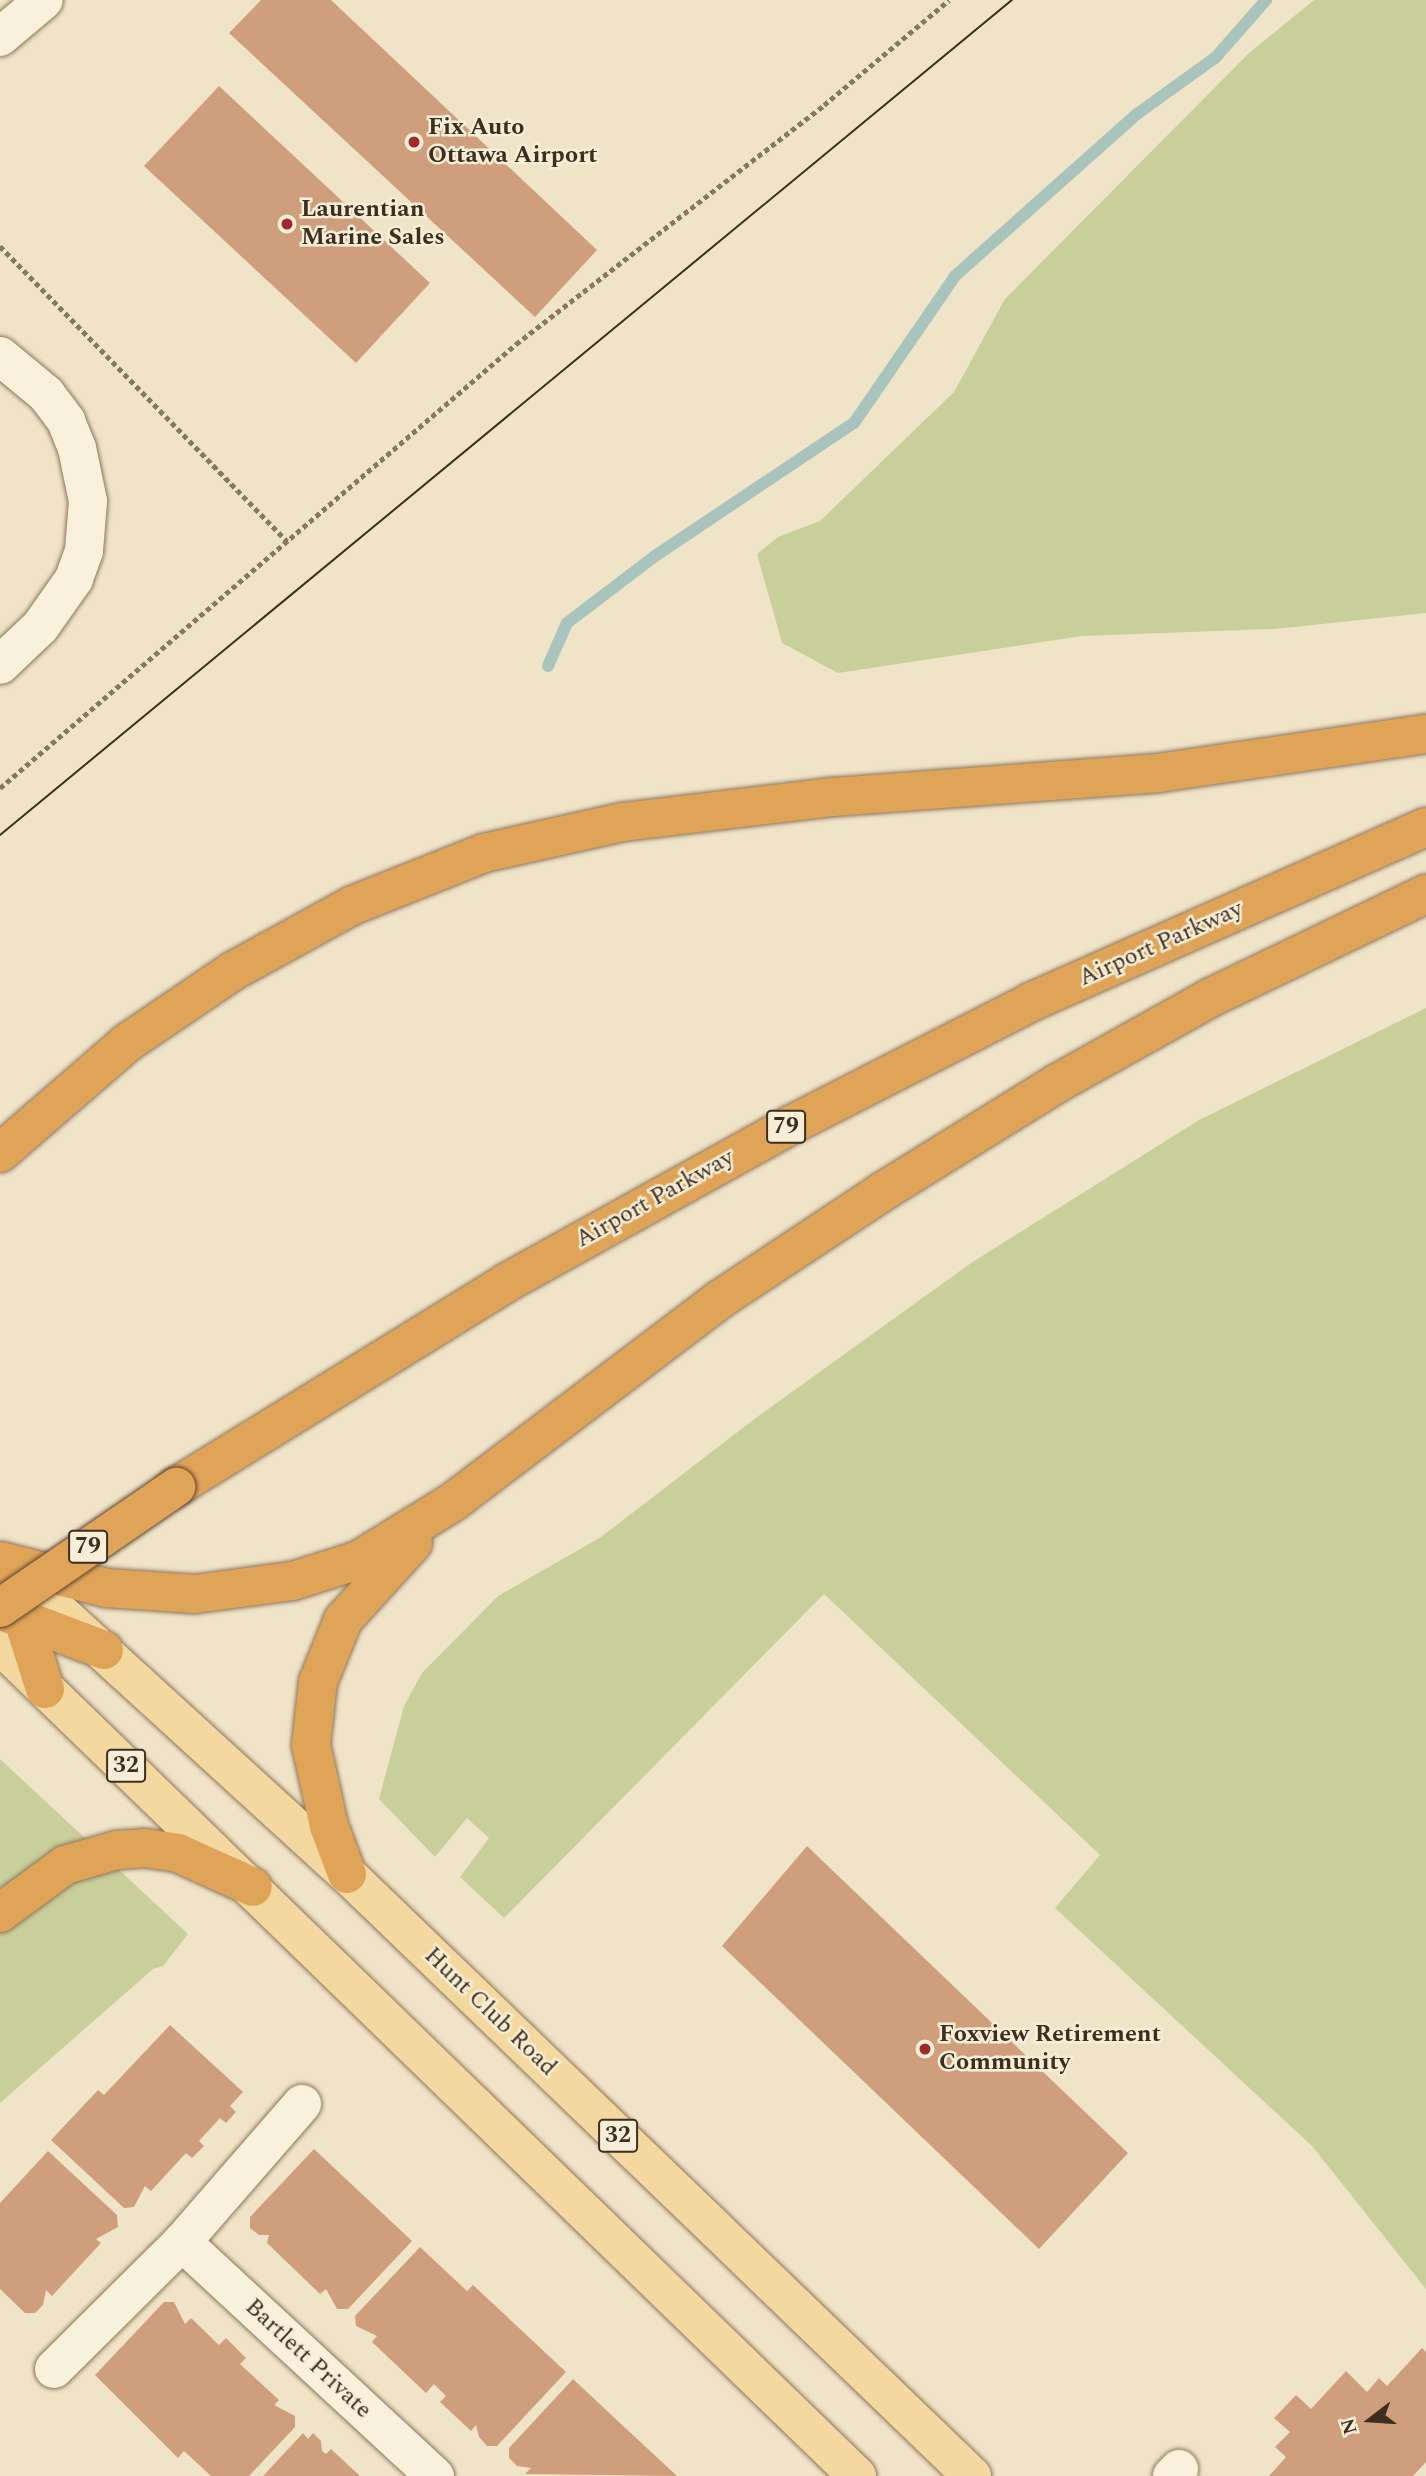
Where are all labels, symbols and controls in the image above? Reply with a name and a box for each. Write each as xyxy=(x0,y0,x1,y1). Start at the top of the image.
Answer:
place label: Fix Auto Ottawa Airport xyxy=(428,114,598,170)
marker: Fix Auto Ottawa Airport xyxy=(406,134,422,150)
place label: Laurentian Marine Sales xyxy=(301,196,445,252)
marker: Laurentian Marine Sales xyxy=(279,216,295,232)
street label: Airport Parkway xyxy=(1075,895,1247,993)
road number: 79 xyxy=(765,1108,807,1146)
street label: Airport Parkway xyxy=(571,1144,739,1254)
road number: 79 xyxy=(67,1528,109,1566)
road number: 32 xyxy=(105,1746,147,1786)
street label: Hunt Club Road xyxy=(418,1942,562,2082)
place label: Foxview Retirement Community xyxy=(939,2021,1161,2077)
marker: Foxview Retirement Community xyxy=(917,2041,933,2057)
road number: 32 xyxy=(597,2116,639,2156)
street label: Bartlett Private xyxy=(239,2293,377,2425)
north arrow xyxy=(1335,2385,1405,2455)
text: N xyxy=(1333,2415,1366,2438)

